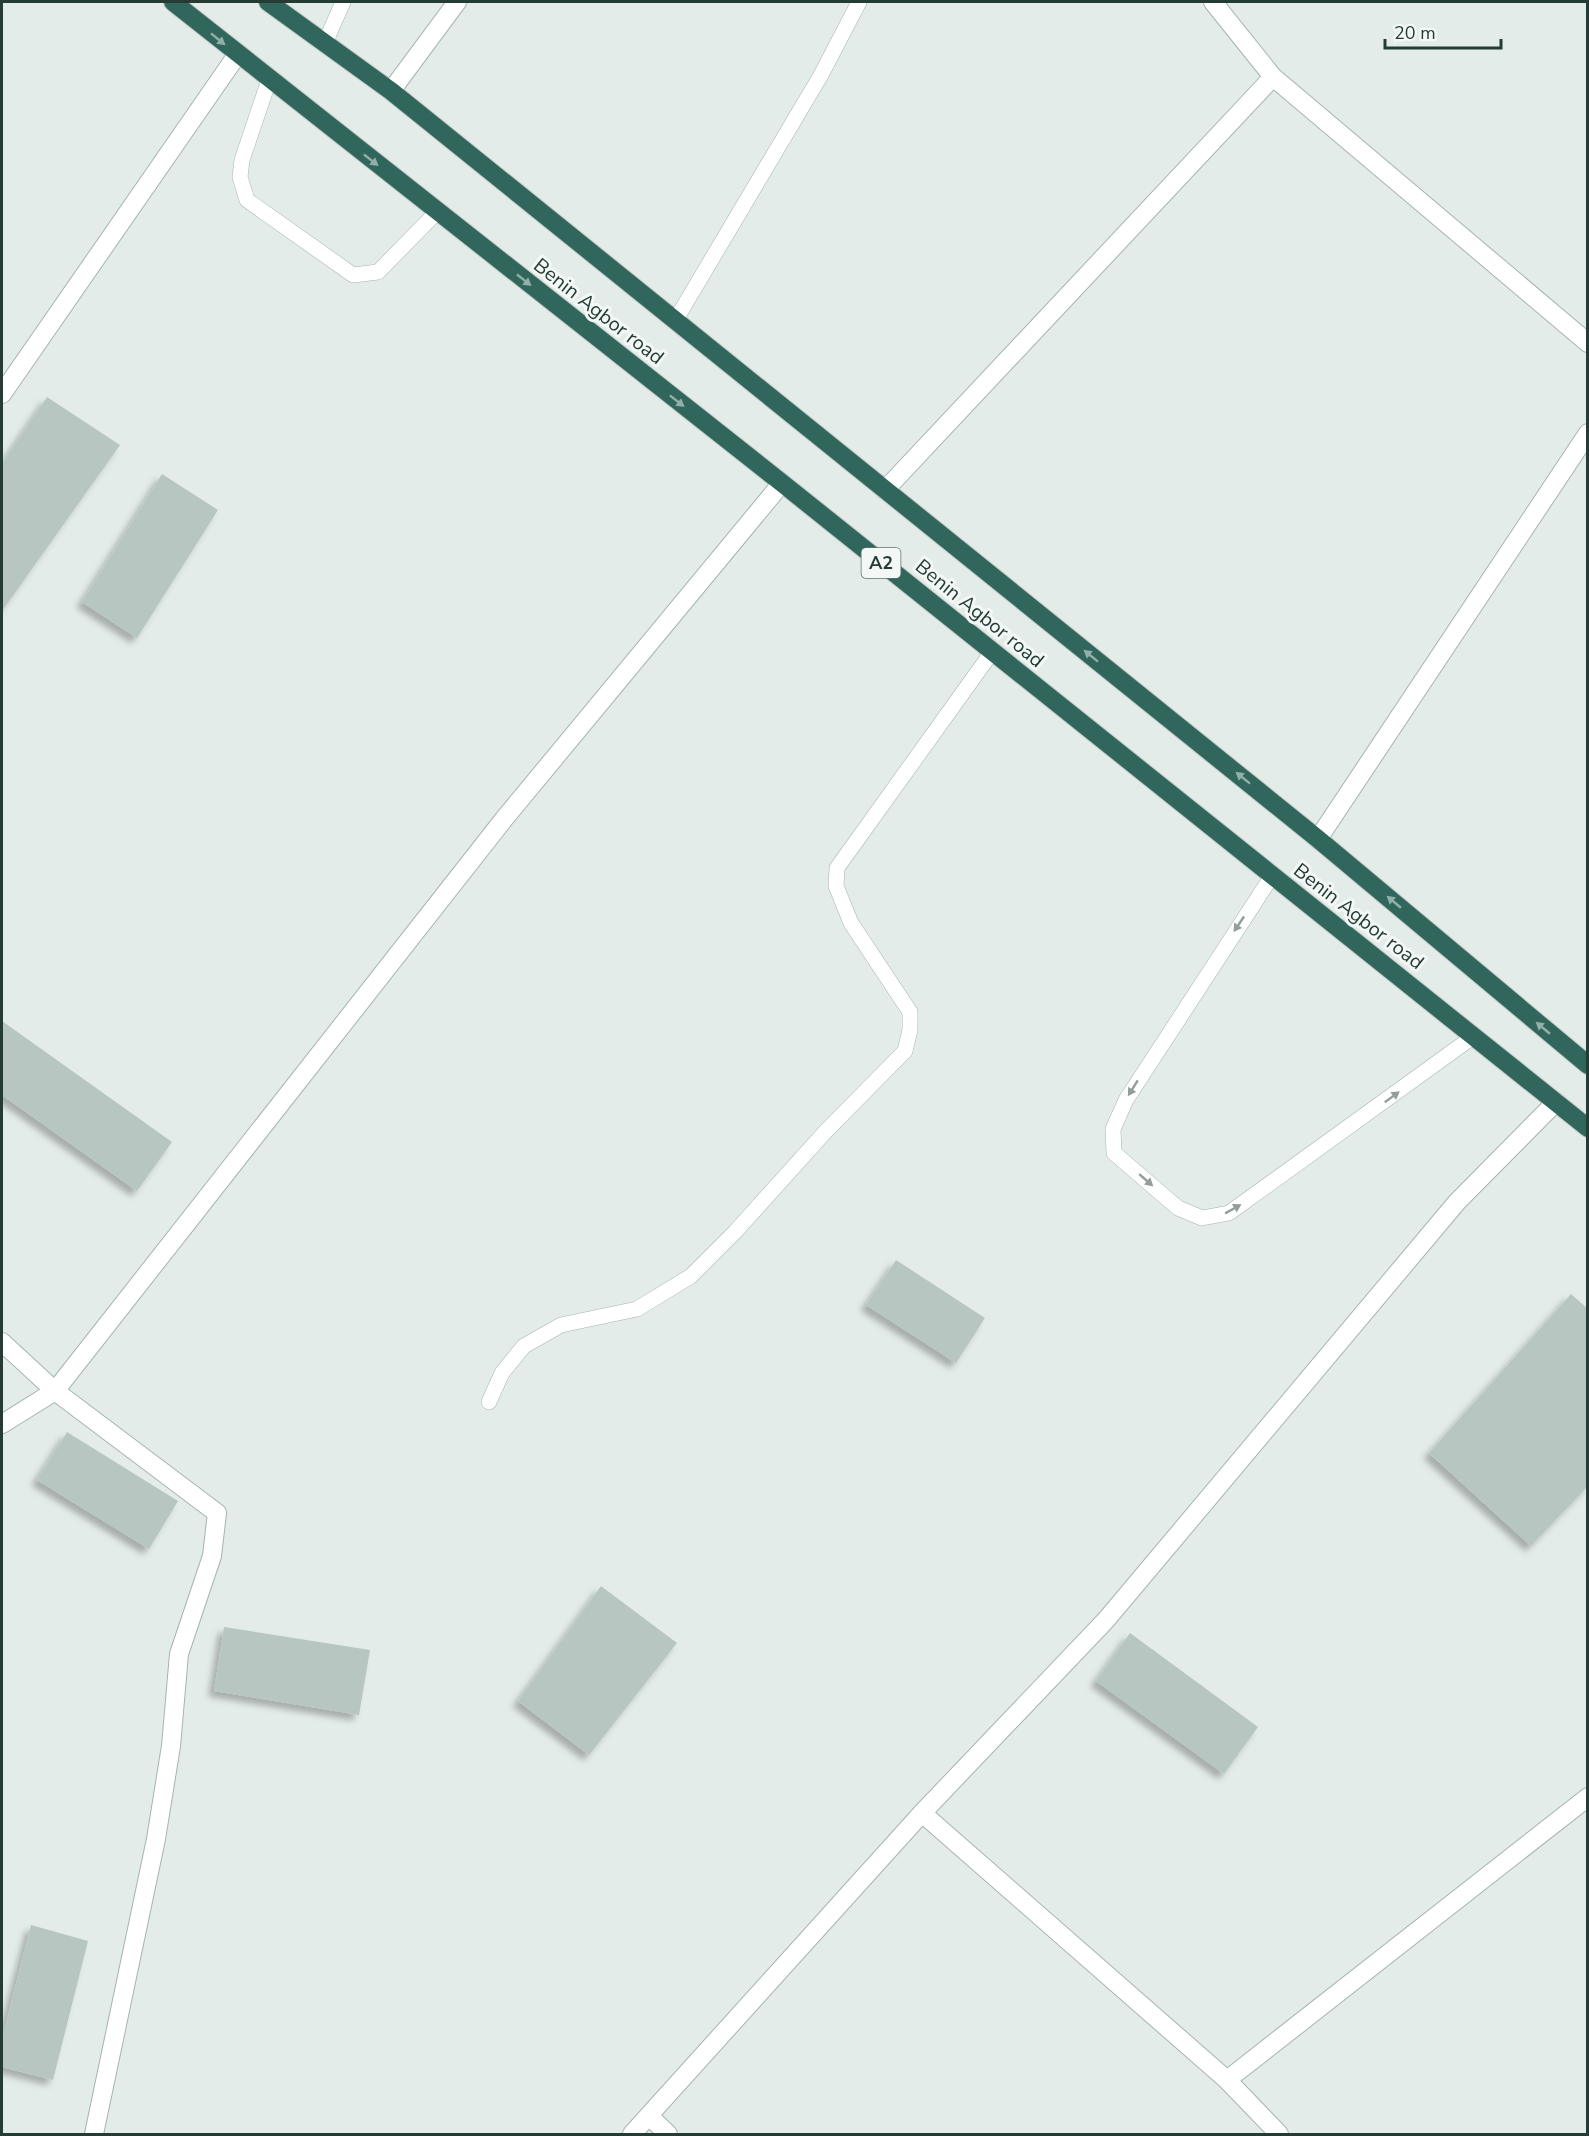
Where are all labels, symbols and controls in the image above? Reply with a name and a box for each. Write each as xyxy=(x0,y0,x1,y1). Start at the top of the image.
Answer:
scale bar xyxy=(1385,12,1500,50)
text: 20 m xyxy=(1394,21,1436,45)
one-way arrow xyxy=(210,32,226,45)
one-way arrow xyxy=(363,153,378,165)
street label: Benin Agbor road xyxy=(528,252,669,371)
one-way arrow xyxy=(516,274,532,287)
one-way arrow xyxy=(669,394,685,407)
road number: A2 xyxy=(862,548,900,578)
street label: Benin Agbor road xyxy=(910,553,1050,674)
one-way arrow xyxy=(1083,649,1099,662)
one-way arrow xyxy=(1236,772,1251,785)
street label: Benin Agbor road xyxy=(1288,857,1429,976)
one-way arrow xyxy=(1387,896,1402,909)
one-way arrow xyxy=(1234,916,1245,932)
one-way arrow xyxy=(1535,1021,1551,1034)
one-way arrow xyxy=(1128,1080,1139,1096)
one-way arrow xyxy=(1383,1091,1399,1103)
one-way arrow xyxy=(1138,1174,1154,1187)
one-way arrow xyxy=(1225,1204,1242,1214)

